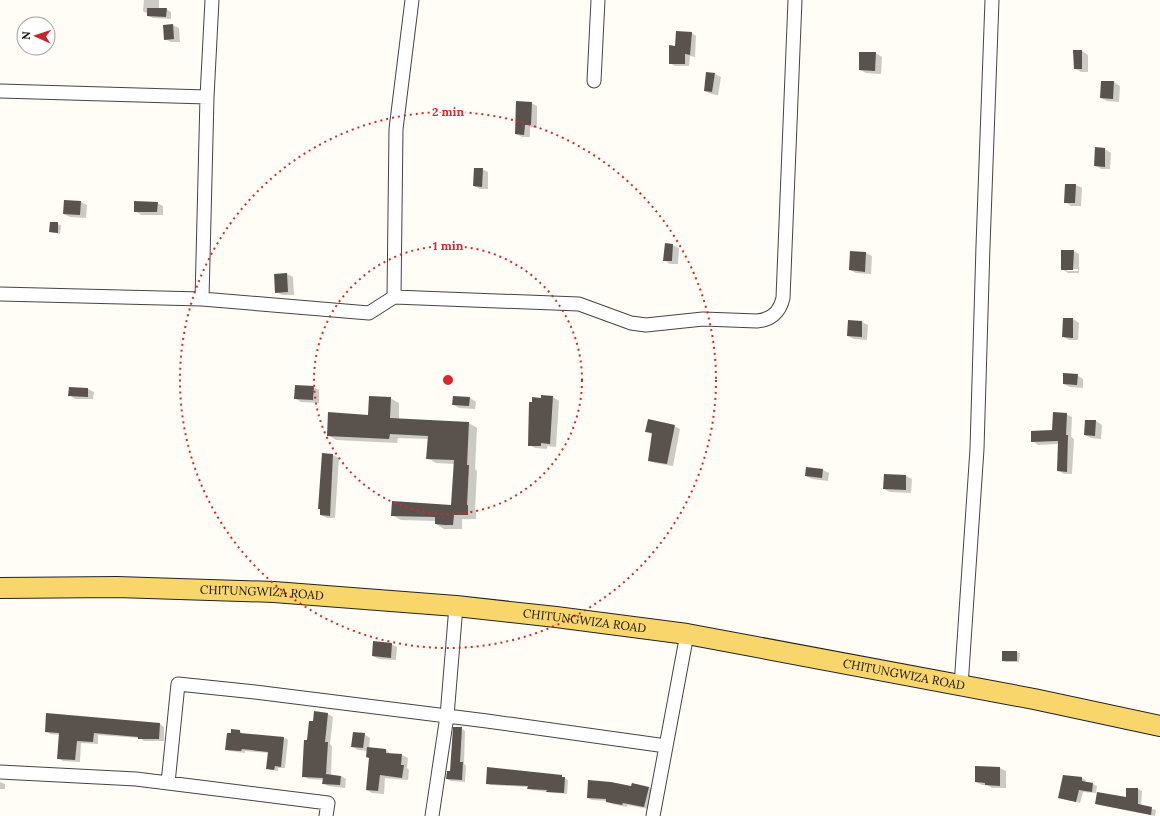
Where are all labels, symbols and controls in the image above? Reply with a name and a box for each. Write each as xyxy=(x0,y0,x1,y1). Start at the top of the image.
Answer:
north arrow xyxy=(16,16,56,56)
text: N xyxy=(19,30,33,40)
text: 2 min xyxy=(432,104,464,119)
text: 1 min xyxy=(433,238,464,253)
centre of rings xyxy=(441,373,455,387)
street label: CHITUNGWIZA ROAD xyxy=(200,582,324,603)
street label: CHITUNGWIZA ROAD xyxy=(522,605,647,636)
street label: CHITUNGWIZA ROAD xyxy=(842,655,966,693)

